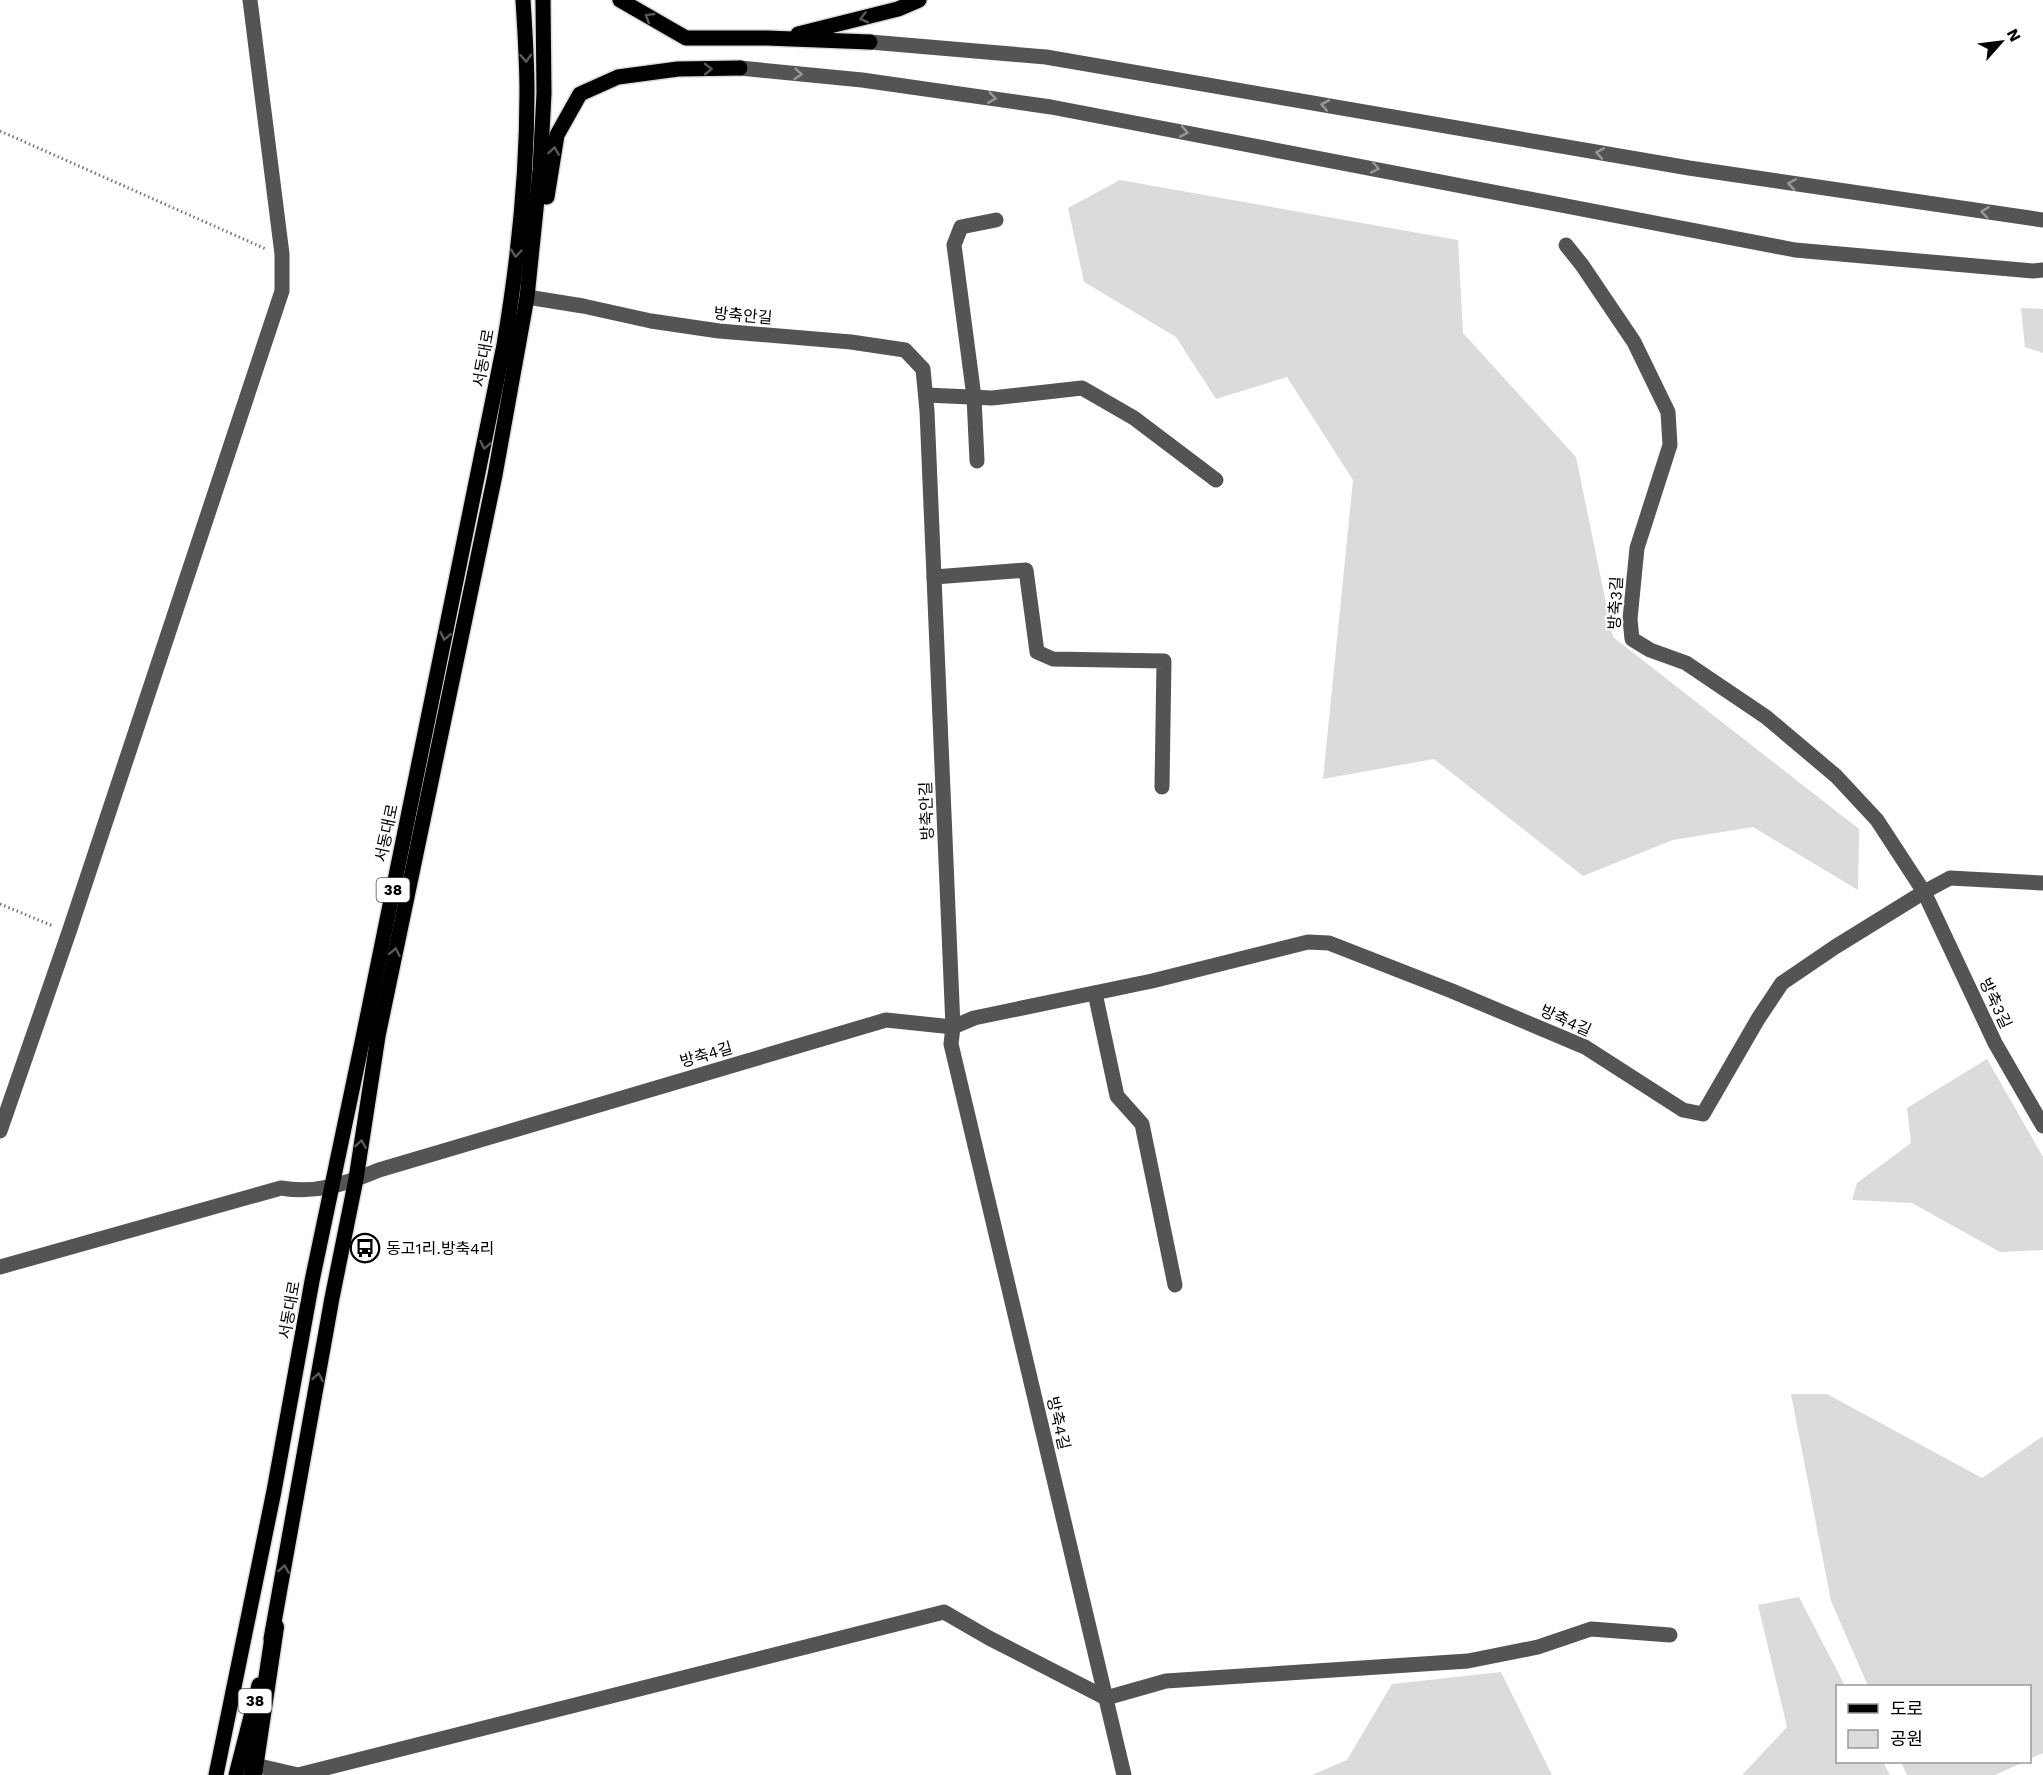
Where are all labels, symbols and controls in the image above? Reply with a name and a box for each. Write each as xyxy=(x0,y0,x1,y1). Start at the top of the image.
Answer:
one-way arrow xyxy=(859,10,869,23)
north arrow xyxy=(1971,12,2031,72)
one-way arrow xyxy=(645,13,655,24)
text: N xyxy=(2003,25,2025,45)
one-way arrow xyxy=(519,54,532,63)
one-way arrow xyxy=(704,63,713,75)
one-way arrow xyxy=(794,67,803,80)
one-way arrow xyxy=(987,92,996,104)
one-way arrow xyxy=(1320,99,1330,112)
one-way arrow xyxy=(1178,125,1188,138)
one-way arrow xyxy=(548,146,560,155)
one-way arrow xyxy=(1595,147,1604,159)
one-way arrow xyxy=(1370,161,1380,174)
one-way arrow xyxy=(1788,178,1797,190)
one-way arrow xyxy=(1980,206,1990,218)
one-way arrow xyxy=(510,249,523,258)
street label: 방축안길 xyxy=(713,303,773,328)
street label: 서동대로 xyxy=(469,327,498,389)
one-way arrow xyxy=(479,440,492,450)
street label: 방축3길 xyxy=(1605,576,1626,630)
one-way arrow xyxy=(439,631,452,641)
street label: 방축안길 xyxy=(916,781,937,841)
street label: 서동대로 xyxy=(371,802,402,864)
road number: 38 xyxy=(376,878,410,902)
one-way arrow xyxy=(388,947,401,957)
street label: 방축3길 xyxy=(1976,975,2015,1031)
street label: 방축4길 xyxy=(1537,1001,1594,1040)
street label: 방축4길 xyxy=(678,1038,735,1071)
one-way arrow xyxy=(355,1139,367,1148)
bus stop icon: 동고1리.방축4리 xyxy=(349,1232,381,1264)
place label: 동고1리.방축4리 xyxy=(386,1239,495,1258)
street label: 서동대로 xyxy=(275,1279,304,1341)
one-way arrow xyxy=(311,1372,324,1382)
street label: 방축4길 xyxy=(1043,1395,1074,1452)
one-way arrow xyxy=(277,1564,290,1574)
legend xyxy=(1836,1685,2031,1763)
road number: 38 xyxy=(238,1689,272,1713)
text: 도로 xyxy=(1890,1698,1923,1719)
text: 공원 xyxy=(1890,1728,1923,1749)

